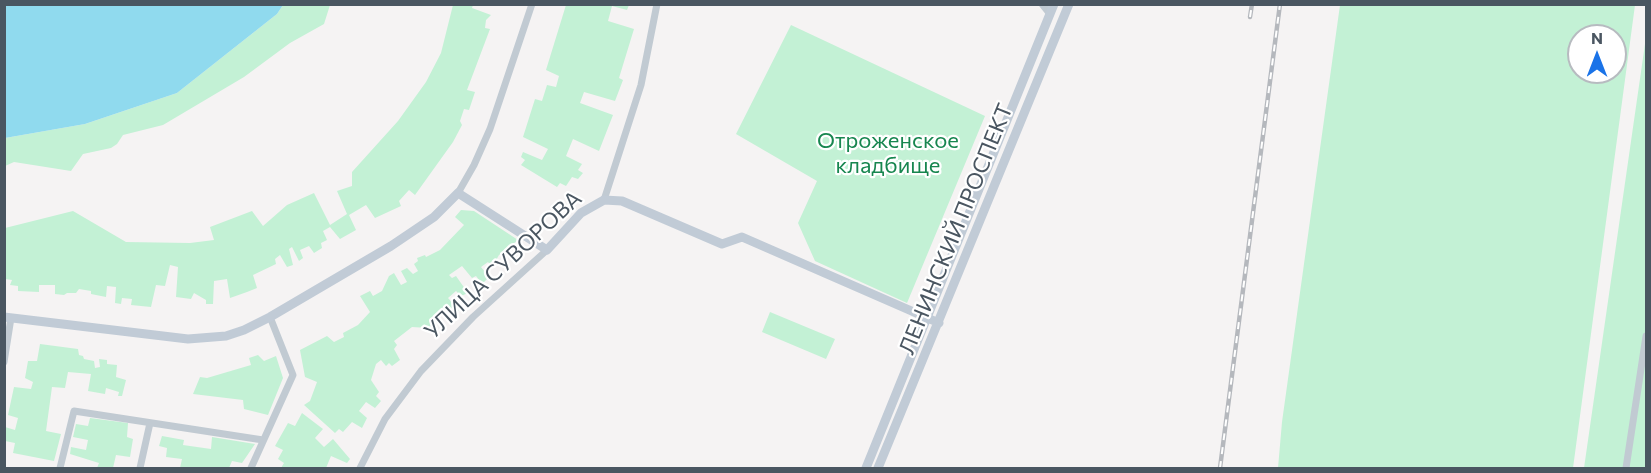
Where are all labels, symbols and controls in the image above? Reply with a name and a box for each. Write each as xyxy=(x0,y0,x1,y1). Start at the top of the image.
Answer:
north arrow xyxy=(1567,24,1627,84)
text: N xyxy=(1591,28,1603,47)
street label: ЛЕНИНСКИЙ ПРОСПЕКТ xyxy=(894,100,1018,358)
park label: Отроженское кладбище xyxy=(817,128,959,180)
street label: УЛИЦА СУВОРОВА xyxy=(419,185,587,345)

